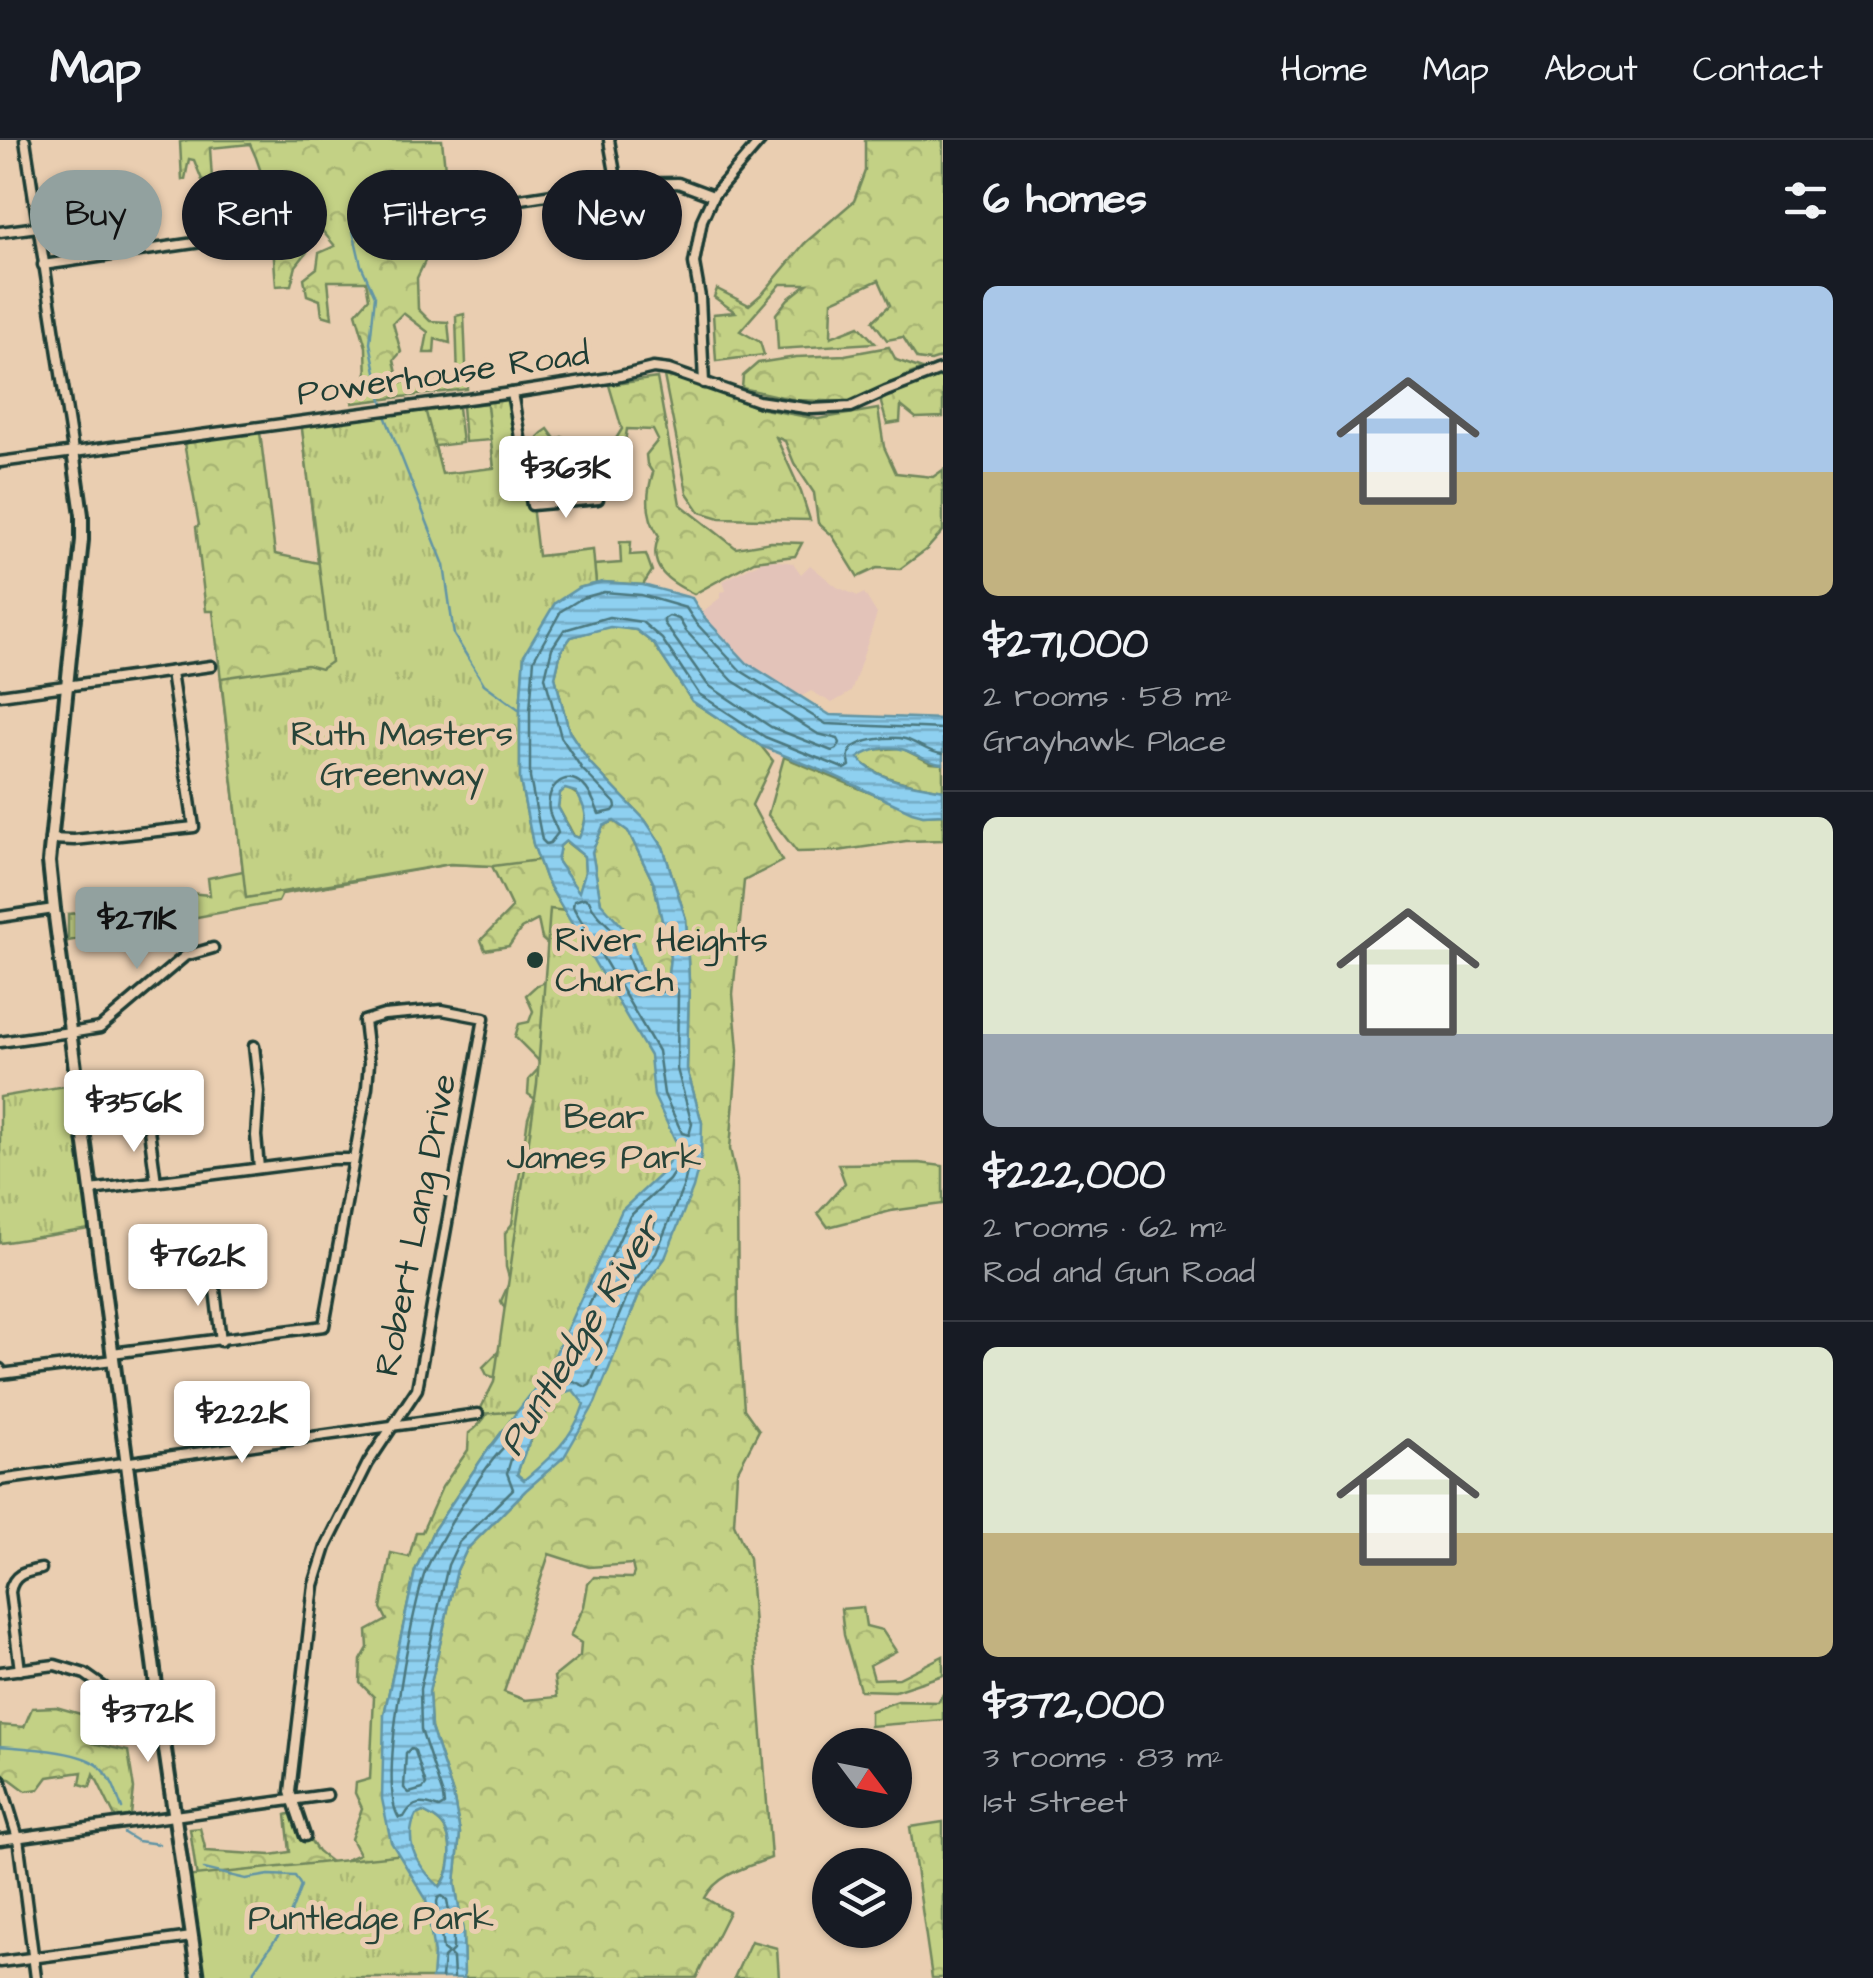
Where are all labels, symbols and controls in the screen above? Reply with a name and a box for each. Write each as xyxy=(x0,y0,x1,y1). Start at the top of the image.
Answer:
text: Map xyxy=(50,36,141,102)
text: Home xyxy=(1281,45,1368,94)
text: Map xyxy=(1423,45,1489,94)
text: About xyxy=(1544,45,1638,94)
text: Contact xyxy=(1693,45,1823,94)
chip: Buy xyxy=(30,170,162,260)
chip: Rent xyxy=(182,170,327,260)
chip: Filters xyxy=(347,170,522,260)
chip: New xyxy=(542,170,682,260)
text: 6 homes xyxy=(983,171,1147,229)
icon: filters xyxy=(1778,173,1833,228)
street label: Powerhouse Road xyxy=(294,329,592,419)
icon: home xyxy=(1318,351,1498,531)
pin: $363K xyxy=(496,436,636,521)
text: $363K xyxy=(521,446,611,491)
text: $271,000 xyxy=(983,616,1149,674)
text: 2 rooms · 58 m² xyxy=(983,674,1232,719)
park label: Ruth Masters Greenway xyxy=(291,710,513,800)
text: Grayhawk Place xyxy=(983,719,1226,764)
icon: home xyxy=(1318,882,1498,1062)
pin: $271K xyxy=(67,887,207,972)
text: $271K xyxy=(97,897,177,942)
place label: River Heights Church xyxy=(555,916,768,1005)
marker: River Heights Church xyxy=(524,949,546,971)
pin: $356K xyxy=(64,1070,204,1155)
street label: Robert Lang Drive xyxy=(363,1070,471,1381)
text: $356K xyxy=(86,1080,182,1125)
park label: Bear James Park xyxy=(506,1093,702,1182)
text: $222,000 xyxy=(983,1147,1165,1205)
water label: Puntledge River xyxy=(487,1203,678,1466)
text: 2 rooms · 62 m² xyxy=(983,1205,1227,1250)
pin: $762K xyxy=(128,1224,268,1309)
text: $762K xyxy=(150,1234,246,1279)
text: Rod and Gun Road xyxy=(983,1250,1255,1295)
pin: $222K xyxy=(172,1381,312,1466)
text: $222K xyxy=(196,1391,288,1436)
icon: home xyxy=(1318,1412,1498,1592)
text: $372,000 xyxy=(983,1677,1165,1735)
pin: $372K xyxy=(78,1680,218,1765)
text: $372K xyxy=(102,1690,194,1735)
north arrow xyxy=(812,1728,912,1828)
map controls xyxy=(812,1728,912,1948)
text: 3 rooms · 83 m² xyxy=(983,1735,1224,1780)
text: 1st Street xyxy=(983,1780,1128,1825)
button: layers xyxy=(812,1848,912,1948)
park label: Puntledge Park xyxy=(248,1894,494,1945)

